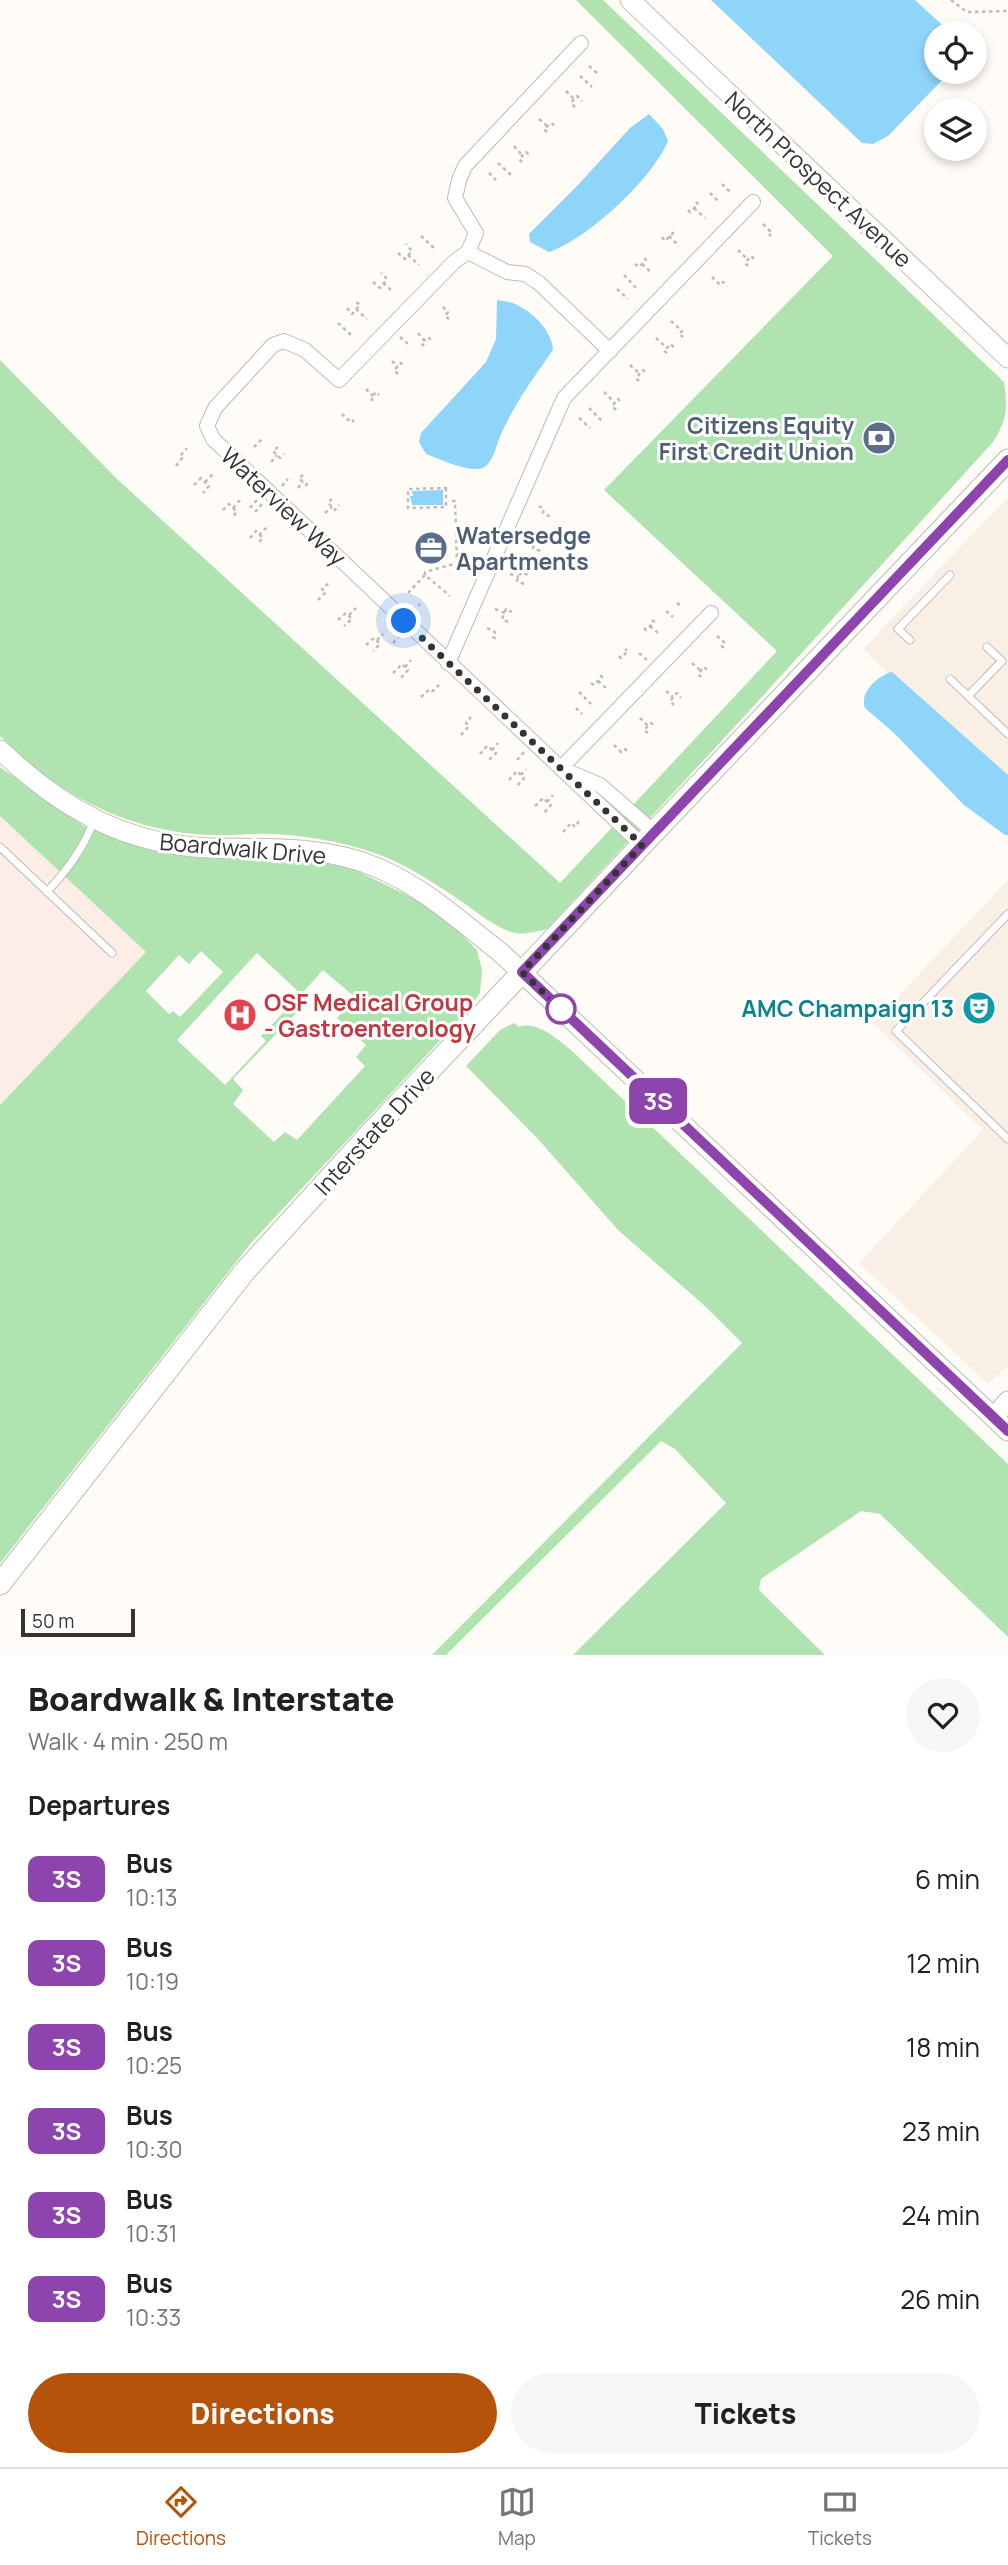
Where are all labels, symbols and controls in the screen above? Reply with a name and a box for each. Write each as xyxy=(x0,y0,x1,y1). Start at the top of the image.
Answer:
map controls xyxy=(924,21,987,161)
button: locate xyxy=(924,21,987,84)
street label: North Prospect Avenue xyxy=(719,84,919,274)
button: layers xyxy=(924,98,987,161)
place label: Citizens Equity First Credit Union xyxy=(659,409,854,467)
bank icon: Citizens Equity First Credit Union xyxy=(860,419,898,457)
street label: Waterview Way xyxy=(214,439,354,573)
place label: Watersedge Apartments xyxy=(456,519,591,577)
office icon: Watersedge Apartments xyxy=(412,529,450,567)
your location xyxy=(386,603,421,638)
street label: Boardwalk Drive xyxy=(158,825,328,871)
place label: OSF Medical Group - Gastroenterology xyxy=(264,986,476,1044)
theatre icon: AMC Champaign 13 xyxy=(960,989,998,1027)
place label: AMC Champaign 13 xyxy=(742,992,954,1024)
unlabelled marker xyxy=(546,994,576,1024)
hospital icon: OSF Medical Group - Gastroenterology xyxy=(221,996,259,1034)
street label: Interstate Drive xyxy=(306,1060,442,1202)
line badge: 3S xyxy=(626,1078,690,1124)
text: 3S xyxy=(643,1084,673,1117)
scale bar xyxy=(21,1606,135,1638)
text: 50 m xyxy=(32,1608,74,1634)
text: Boardwalk & Interstate xyxy=(28,1676,394,1721)
button: heart xyxy=(906,1678,980,1752)
text: Walk · 4 min · 250 m xyxy=(28,1725,228,1757)
text: Departures xyxy=(28,1787,170,1823)
text: Bus xyxy=(126,1845,173,1881)
text: 6 min xyxy=(915,1861,980,1897)
text: 3S xyxy=(52,1862,81,1895)
text: 10:13 xyxy=(126,1881,178,1913)
text: Bus xyxy=(126,1929,173,1965)
text: 12 min xyxy=(906,1945,980,1981)
text: 3S xyxy=(52,1946,81,1979)
text: 10:19 xyxy=(126,1965,179,1997)
text: Bus xyxy=(126,2013,173,2049)
text: 18 min xyxy=(906,2029,980,2065)
text: 3S xyxy=(52,2030,81,2063)
text: 10:25 xyxy=(126,2049,182,2081)
text: Bus xyxy=(126,2097,173,2133)
text: 23 min xyxy=(902,2113,980,2149)
text: 3S xyxy=(52,2114,81,2147)
text: 10:30 xyxy=(126,2133,183,2165)
text: Bus xyxy=(126,2181,173,2217)
text: 24 min xyxy=(902,2197,980,2233)
text: 3S xyxy=(52,2198,81,2231)
text: 10:31 xyxy=(126,2217,178,2249)
text: Bus xyxy=(126,2265,173,2301)
text: 26 min xyxy=(900,2281,980,2317)
text: 3S xyxy=(52,2282,81,2315)
text: 10:33 xyxy=(126,2301,181,2333)
button: Directions xyxy=(28,2373,497,2453)
button: Tickets xyxy=(511,2373,980,2453)
tab: Directions xyxy=(136,2483,226,2551)
tab: Map xyxy=(498,2483,536,2551)
tab: Tickets xyxy=(808,2483,872,2551)

